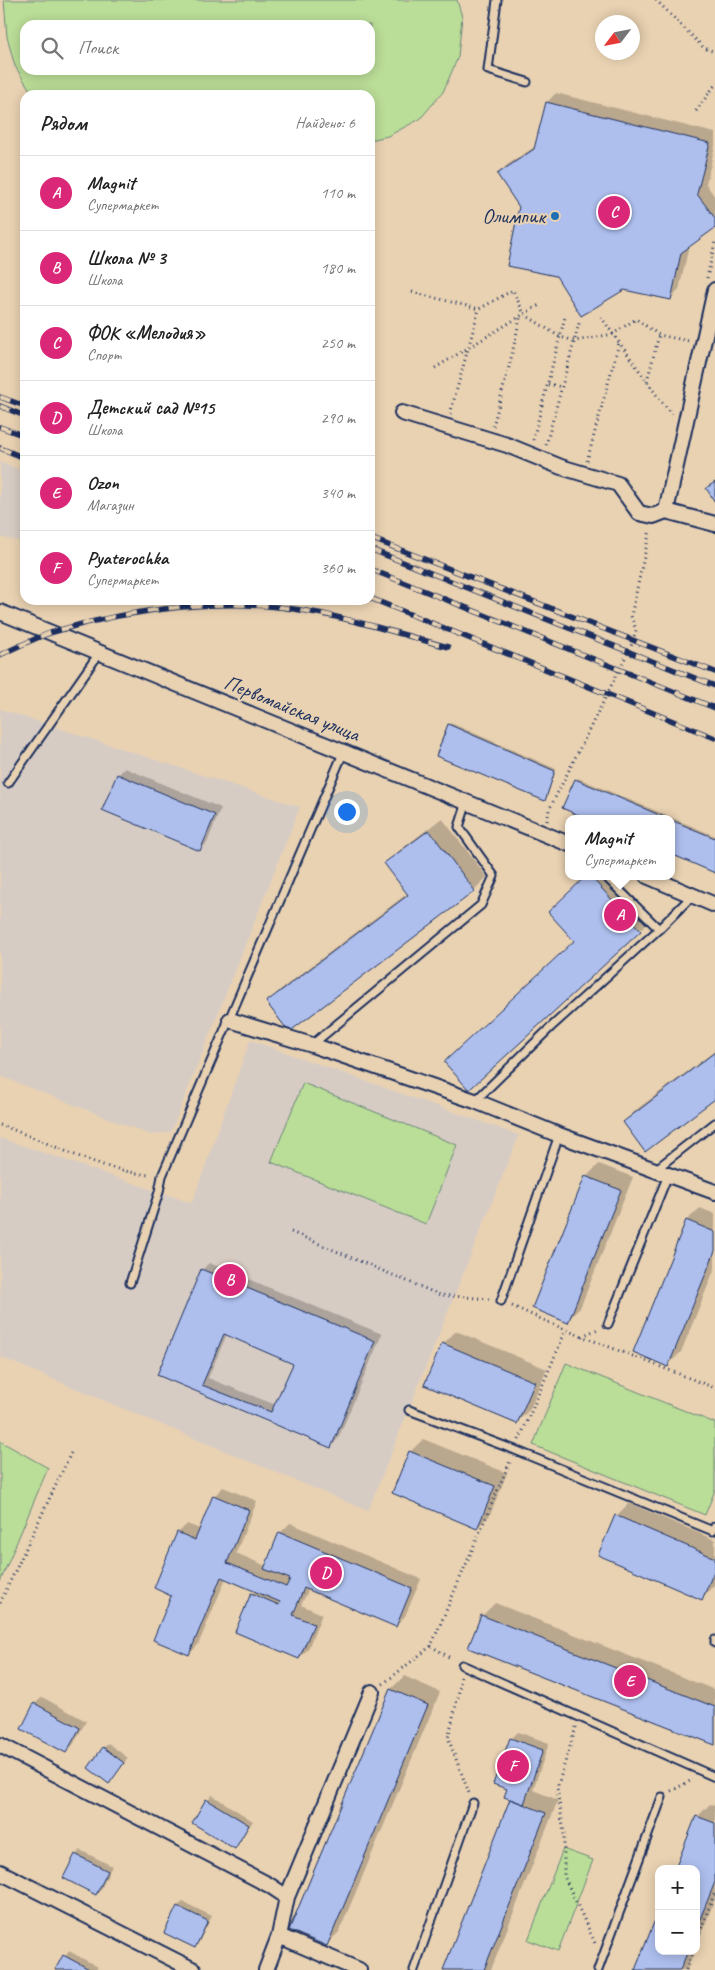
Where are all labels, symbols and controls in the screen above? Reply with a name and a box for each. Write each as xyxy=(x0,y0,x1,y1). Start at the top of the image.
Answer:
north arrow xyxy=(595,15,640,60)
search box xyxy=(20,20,375,75)
icon: search xyxy=(38,34,66,62)
text: Поиск xyxy=(78,36,118,60)
text: Рядом xyxy=(40,110,87,136)
text: Найдено: 6 xyxy=(295,113,355,133)
text: Magnit xyxy=(87,171,135,195)
text: A xyxy=(52,183,60,203)
text: 110 m xyxy=(321,183,355,203)
pin: C xyxy=(598,193,630,231)
text: Супермаркет xyxy=(87,195,158,215)
place label: Олимпик xyxy=(482,203,547,229)
marker: Олимпик xyxy=(549,210,561,222)
text: Школа № 3 xyxy=(87,246,166,270)
text: B xyxy=(52,258,60,278)
text: 180 m xyxy=(321,258,355,278)
text: Школа xyxy=(87,270,122,290)
text: ФОК «Мелодия» xyxy=(87,321,206,345)
text: C xyxy=(52,333,60,353)
text: 250 m xyxy=(321,333,355,353)
text: Спорт xyxy=(87,345,122,365)
text: Детский сад №15 xyxy=(87,396,214,420)
text: D xyxy=(51,408,61,428)
text: 290 m xyxy=(321,408,355,428)
text: Школа xyxy=(87,420,122,440)
text: Ozon xyxy=(87,471,119,495)
text: E xyxy=(52,483,60,503)
text: 340 m xyxy=(321,483,355,503)
text: Магазин xyxy=(87,495,134,515)
text: Pyaterochka xyxy=(87,546,168,570)
text: F xyxy=(52,558,60,578)
text: 360 m xyxy=(321,558,355,578)
text: Супермаркет xyxy=(87,570,158,590)
street label: Первомайская улица xyxy=(220,669,365,748)
your location xyxy=(334,799,360,825)
popup xyxy=(565,815,675,880)
text: Magnit xyxy=(584,826,632,850)
text: Супермаркет xyxy=(584,850,656,870)
pin: A xyxy=(604,896,636,934)
pin: B xyxy=(214,1261,246,1299)
pin: D xyxy=(310,1554,342,1592)
pin: E xyxy=(614,1662,646,1700)
pin: F xyxy=(497,1747,529,1785)
map controls xyxy=(655,1865,700,1955)
button: + xyxy=(655,1865,700,1910)
button: − xyxy=(655,1910,700,1955)

